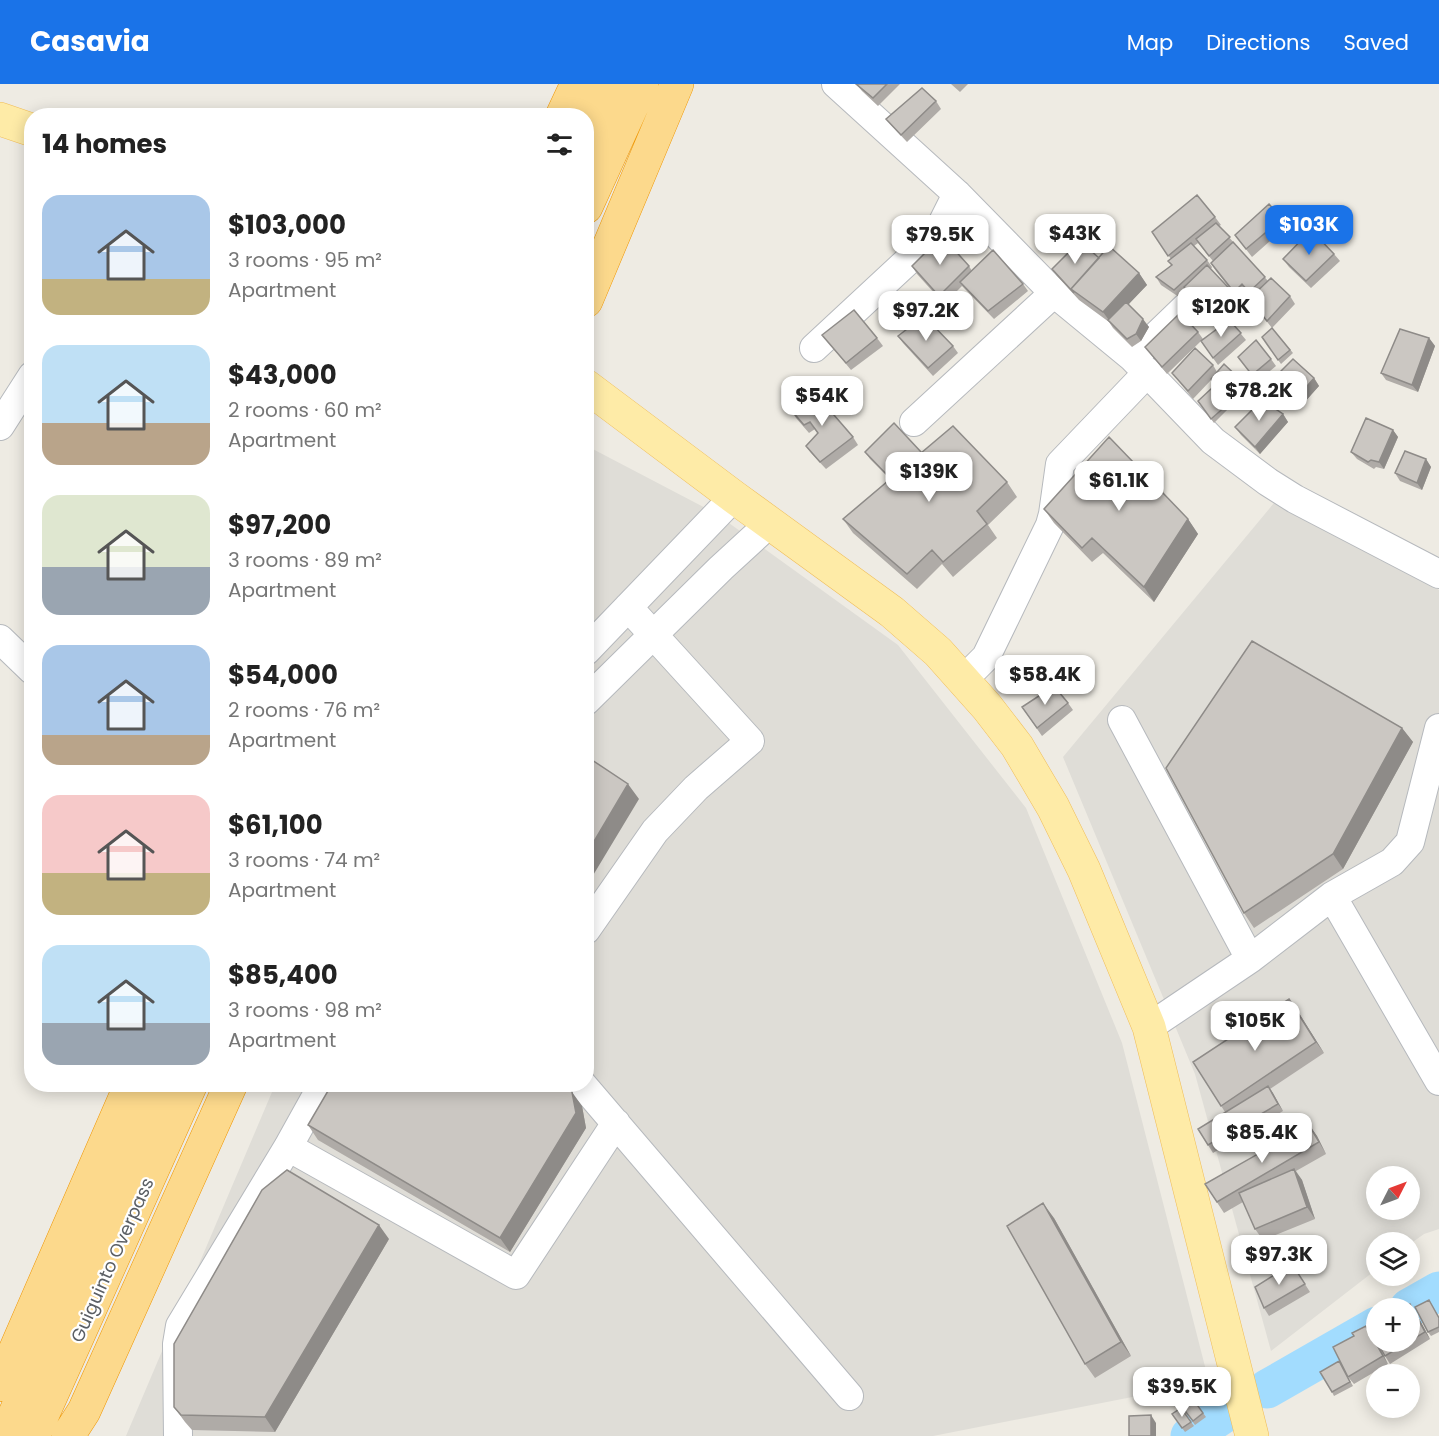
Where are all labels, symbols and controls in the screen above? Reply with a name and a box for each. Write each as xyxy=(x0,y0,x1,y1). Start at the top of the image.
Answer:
text: Casavia xyxy=(30,22,150,61)
text: Map xyxy=(1127,28,1173,57)
text: Directions xyxy=(1206,28,1310,57)
text: Saved xyxy=(1343,28,1409,57)
text: 14 homes xyxy=(42,126,167,162)
icon: filters xyxy=(543,128,576,161)
pin: $103K xyxy=(1267,205,1351,256)
text: $103,000 xyxy=(228,207,346,243)
text: $103K xyxy=(1279,210,1339,238)
pin: $43K xyxy=(1039,214,1111,265)
pin: $79.5K xyxy=(891,215,989,266)
icon: home xyxy=(90,219,162,291)
text: $43K xyxy=(1049,219,1101,247)
text: $79.5K xyxy=(906,220,974,248)
text: 3 rooms · 95 m² xyxy=(228,246,382,274)
text: Apartment xyxy=(228,276,336,304)
pin: $120K xyxy=(1179,287,1263,338)
pin: $97.2K xyxy=(877,291,975,342)
text: $120K xyxy=(1191,292,1251,320)
text: $97.2K xyxy=(892,296,960,324)
text: $43,000 xyxy=(228,357,337,393)
icon: home xyxy=(90,369,162,441)
pin: $78.2K xyxy=(1210,371,1308,422)
pin: $54K xyxy=(786,376,858,427)
text: $78.2K xyxy=(1225,376,1293,404)
text: $54K xyxy=(795,381,849,409)
text: 2 rooms · 60 m² xyxy=(228,396,382,424)
text: Apartment xyxy=(228,426,336,454)
pin: $139K xyxy=(887,452,971,503)
text: $139K xyxy=(899,457,959,485)
pin: $61.1K xyxy=(1070,461,1168,512)
text: $61.1K xyxy=(1089,466,1149,494)
text: $97,200 xyxy=(228,507,331,543)
icon: home xyxy=(90,519,162,591)
text: 3 rooms · 89 m² xyxy=(228,546,382,574)
text: Apartment xyxy=(228,576,336,604)
pin: $58.4K xyxy=(996,655,1094,706)
text: $54,000 xyxy=(228,657,338,693)
text: $58.4K xyxy=(1009,660,1081,688)
icon: home xyxy=(90,669,162,741)
text: 2 rooms · 76 m² xyxy=(228,696,380,724)
text: Apartment xyxy=(228,726,336,754)
text: $61,100 xyxy=(228,807,323,843)
icon: home xyxy=(90,819,162,891)
text: 3 rooms · 74 m² xyxy=(228,846,380,874)
text: Apartment xyxy=(228,876,336,904)
text: $85,400 xyxy=(228,957,338,993)
icon: home xyxy=(90,969,162,1041)
text: 3 rooms · 98 m² xyxy=(228,996,382,1024)
pin: $105K xyxy=(1213,1001,1297,1052)
text: $105K xyxy=(1225,1006,1285,1034)
text: Apartment xyxy=(228,1026,336,1054)
pin: $85.4K xyxy=(1213,1113,1311,1164)
text: $85.4K xyxy=(1226,1118,1298,1146)
north arrow xyxy=(1366,1166,1420,1220)
map controls xyxy=(1366,1166,1420,1418)
street label: Guiguinto Overpass xyxy=(64,1174,160,1346)
button: layers xyxy=(1366,1232,1420,1286)
pin: $97.3K xyxy=(1230,1235,1328,1286)
text: $97.3K xyxy=(1245,1240,1313,1268)
button: + xyxy=(1366,1298,1420,1352)
button: − xyxy=(1366,1364,1420,1418)
pin: $39.5K xyxy=(1133,1367,1231,1418)
text: $39.5K xyxy=(1147,1372,1217,1400)

